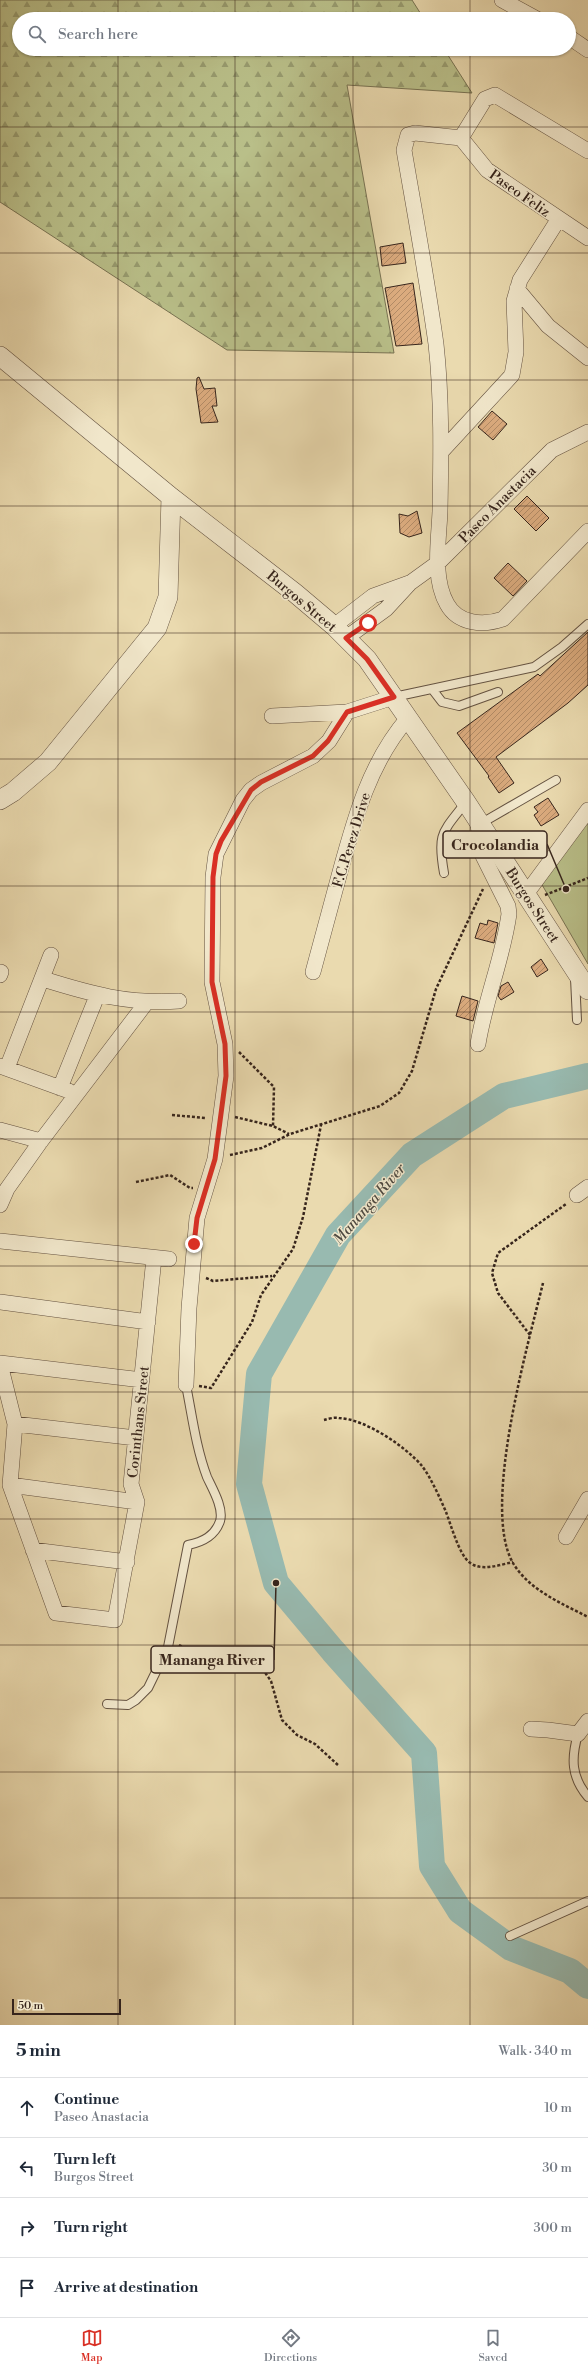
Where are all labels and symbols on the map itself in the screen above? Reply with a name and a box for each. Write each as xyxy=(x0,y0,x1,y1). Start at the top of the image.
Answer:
street label: Paseo Feliz xyxy=(485,166,554,222)
street label: Paseo Anastacia xyxy=(455,462,541,547)
street label: Burgos Street xyxy=(262,567,340,636)
route start xyxy=(359,614,377,632)
street label: F.C.Perez Drive xyxy=(329,791,375,890)
callout: Crocolandia xyxy=(443,831,547,858)
text: Crocolandia xyxy=(451,836,540,855)
street label: Burgos Street xyxy=(501,864,563,947)
water label: Mananga River xyxy=(329,1159,410,1249)
route end xyxy=(185,1235,203,1253)
street label: Corinthans Street xyxy=(124,1365,154,1479)
callout: Mananga River xyxy=(151,1646,274,1673)
text: Mananga River xyxy=(159,1651,266,1670)
scale bar xyxy=(12,1997,121,2016)

